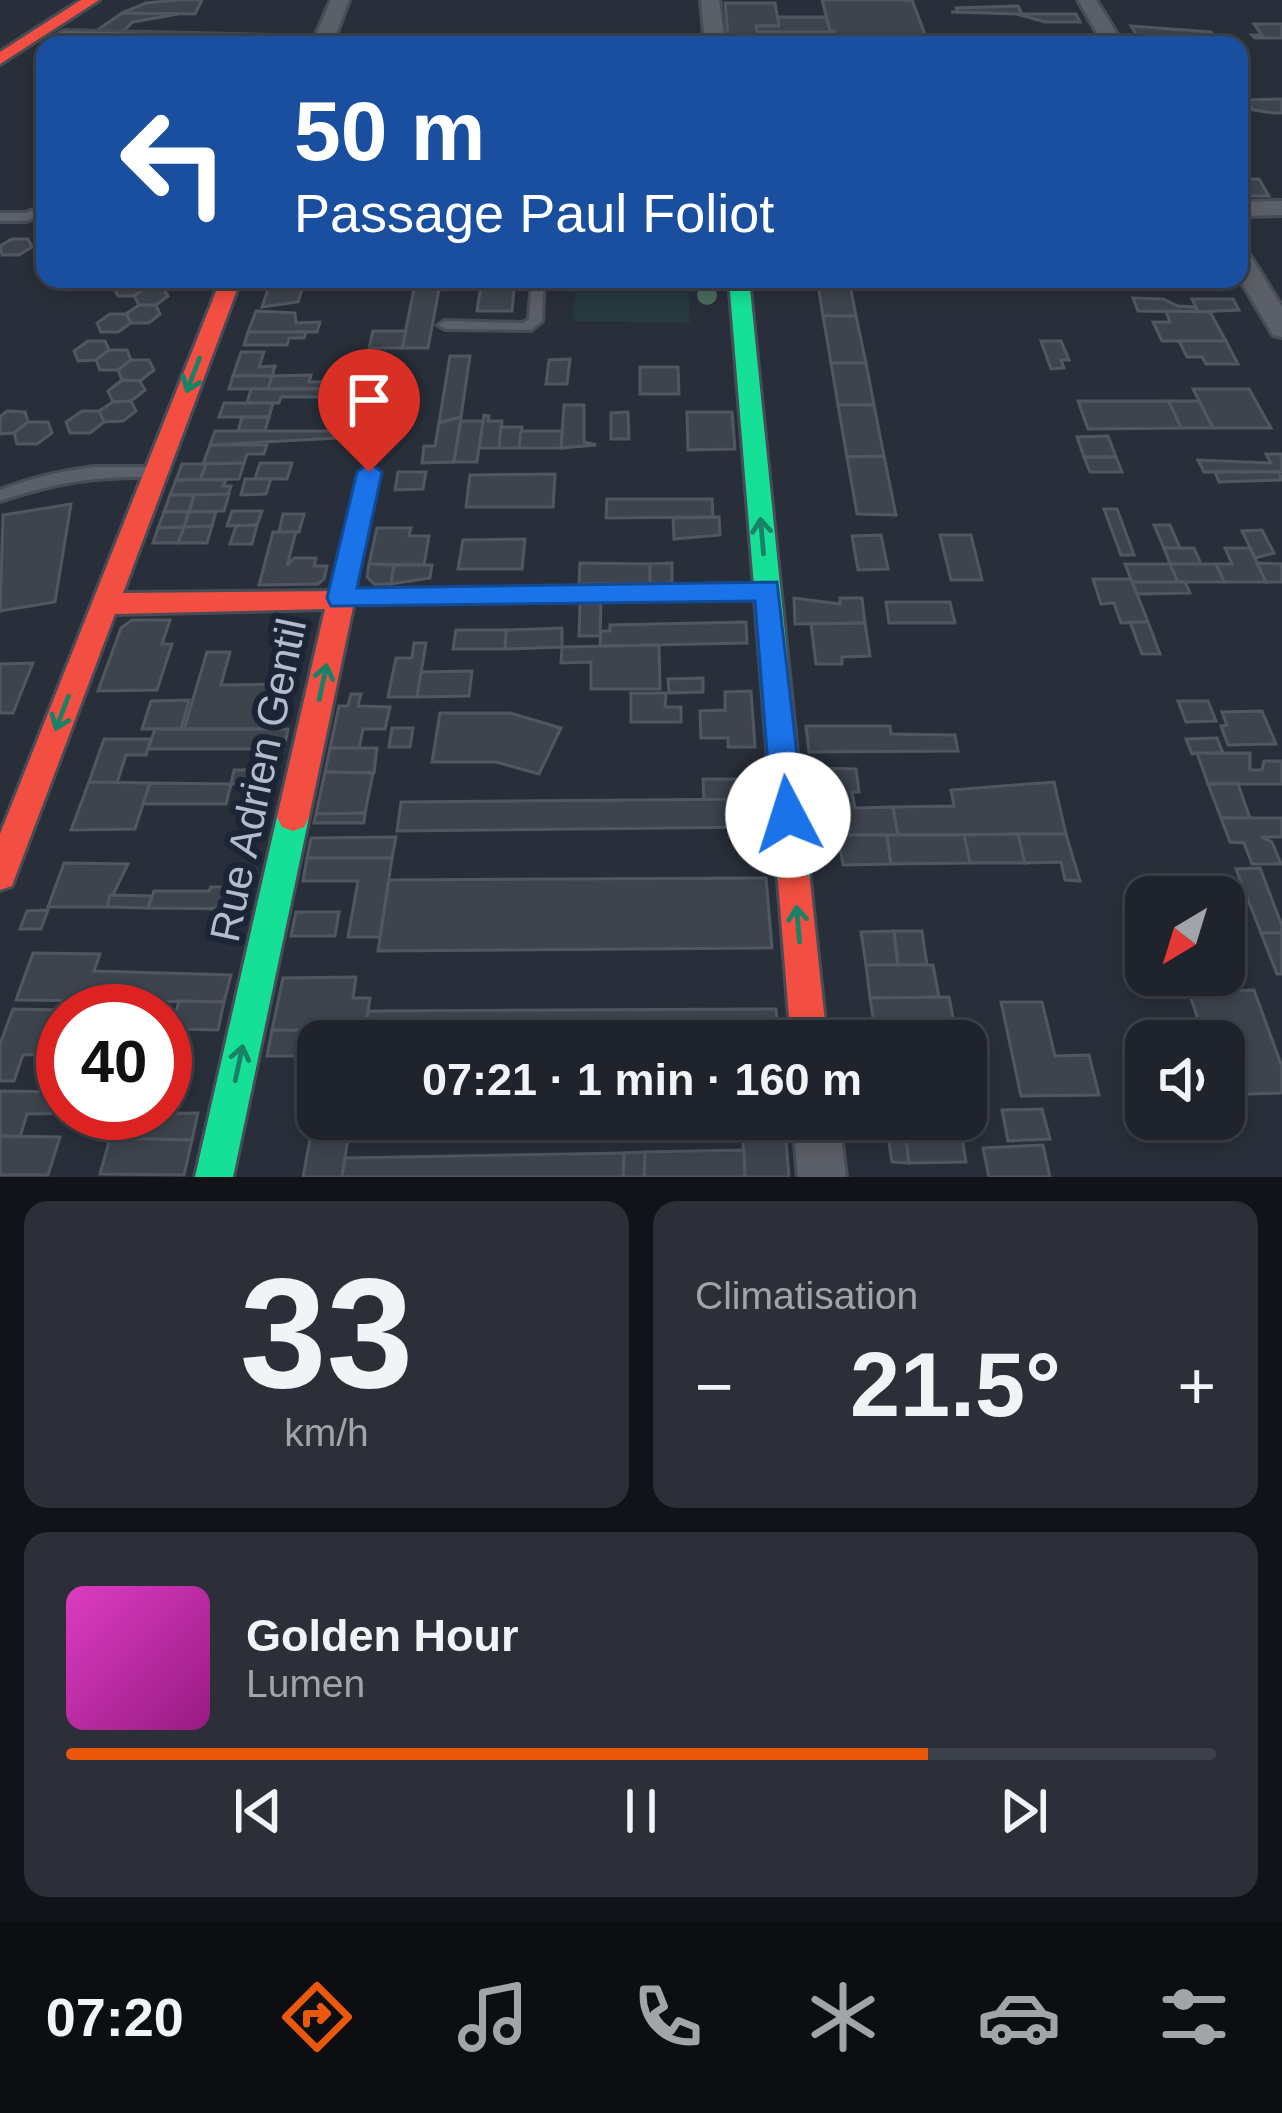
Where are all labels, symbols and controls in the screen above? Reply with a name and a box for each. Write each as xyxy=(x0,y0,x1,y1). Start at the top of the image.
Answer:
icon: left xyxy=(96,84,252,240)
text: 50 m xyxy=(294,84,485,178)
text: Passage Paul Foliot xyxy=(294,183,774,243)
pin xyxy=(318,349,420,472)
one-way arrow xyxy=(180,356,202,393)
icon: arrive xyxy=(336,367,402,433)
one-way arrow xyxy=(751,517,774,556)
street label: Rue Adrien Gentil xyxy=(201,614,315,946)
one-way arrow xyxy=(312,663,335,701)
one-way arrow xyxy=(49,694,71,731)
position arrow xyxy=(725,752,851,878)
north arrow xyxy=(1125,876,1245,996)
map controls xyxy=(1125,876,1245,1140)
one-way arrow xyxy=(786,906,809,945)
speed limit sign: 40 xyxy=(36,984,192,1140)
button: sound xyxy=(1125,1020,1245,1140)
one-way arrow xyxy=(228,1044,251,1082)
text: 07:21 · 1 min · 160 m xyxy=(422,1054,862,1105)
text: 33 xyxy=(240,1246,413,1420)
text: Climatisation xyxy=(695,1274,918,1317)
text: 21.5° xyxy=(850,1335,1061,1435)
text: − xyxy=(695,1349,734,1423)
text: + xyxy=(1177,1349,1216,1423)
text: km/h xyxy=(284,1411,369,1454)
text: Golden Hour xyxy=(246,1610,518,1661)
text: Lumen xyxy=(246,1662,365,1705)
icon: previous xyxy=(225,1778,291,1844)
icon: pause xyxy=(608,1778,674,1844)
icon: next xyxy=(991,1778,1057,1844)
icon: directions xyxy=(275,1975,359,2059)
icon: music xyxy=(451,1975,535,2059)
icon: phone xyxy=(626,1975,710,2059)
icon: climate xyxy=(801,1975,885,2059)
icon: car xyxy=(977,1975,1061,2059)
icon: filters xyxy=(1152,1975,1236,2059)
text: 07:20 xyxy=(46,1987,184,2047)

